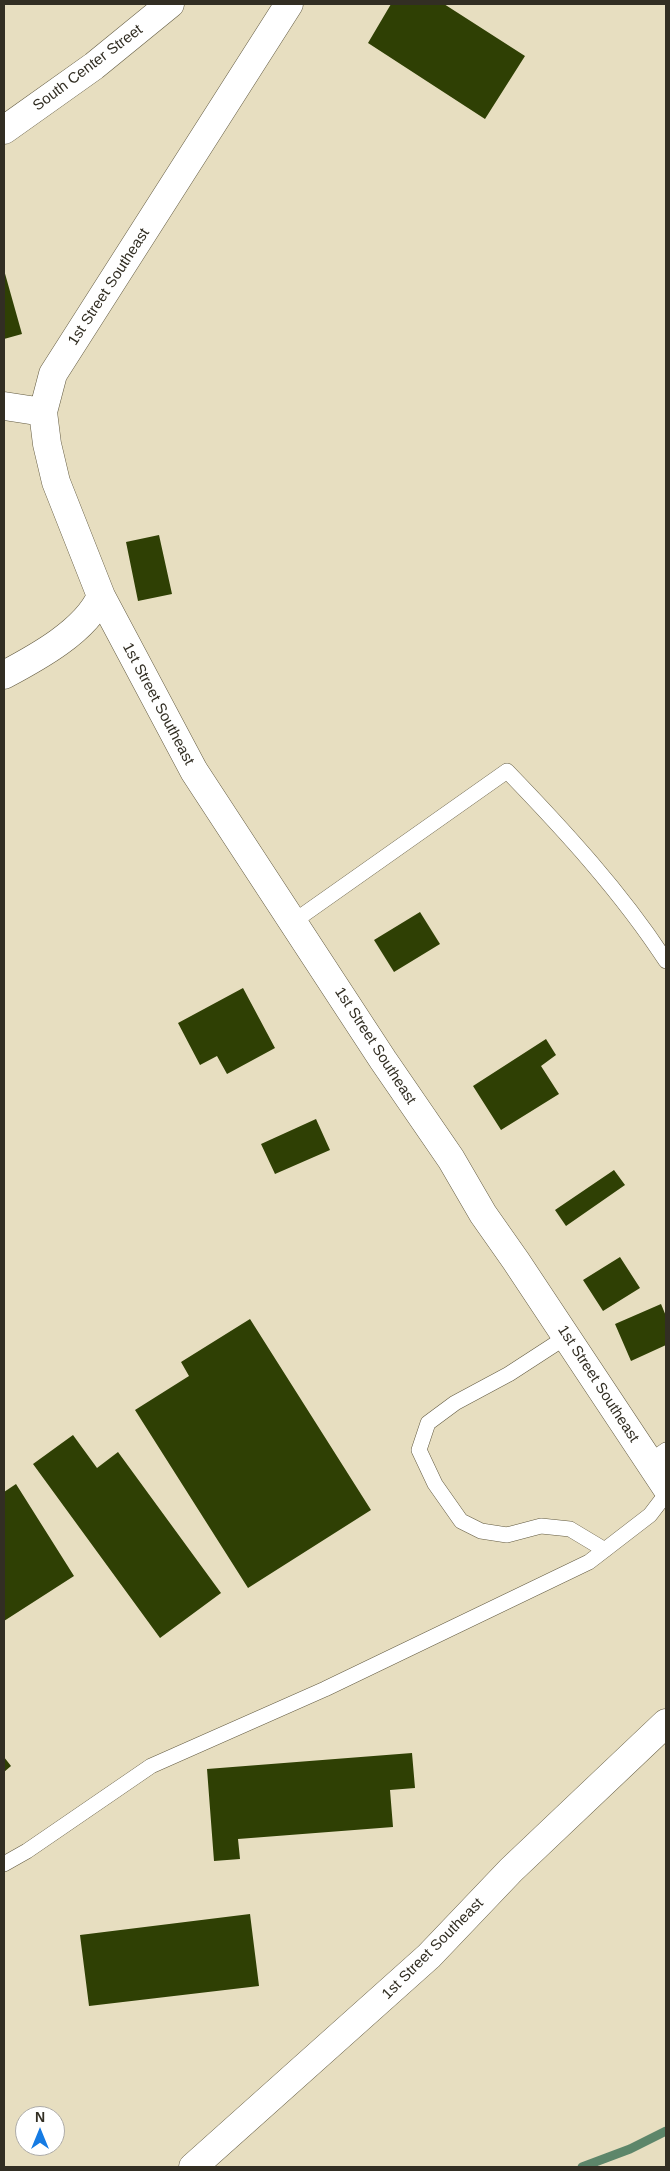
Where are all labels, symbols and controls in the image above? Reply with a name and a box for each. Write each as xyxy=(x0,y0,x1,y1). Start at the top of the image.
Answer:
street label: South Center Street xyxy=(30,21,146,115)
street label: 1st Street Southeast xyxy=(64,225,154,349)
street label: 1st Street Southeast xyxy=(118,640,198,768)
street label: 1st Street Southeast xyxy=(330,984,420,1108)
street label: 1st Street Southeast xyxy=(553,1322,643,1446)
street label: 1st Street Southeast xyxy=(379,1895,487,2003)
north arrow xyxy=(15,2106,65,2156)
text: N xyxy=(35,2109,45,2125)

